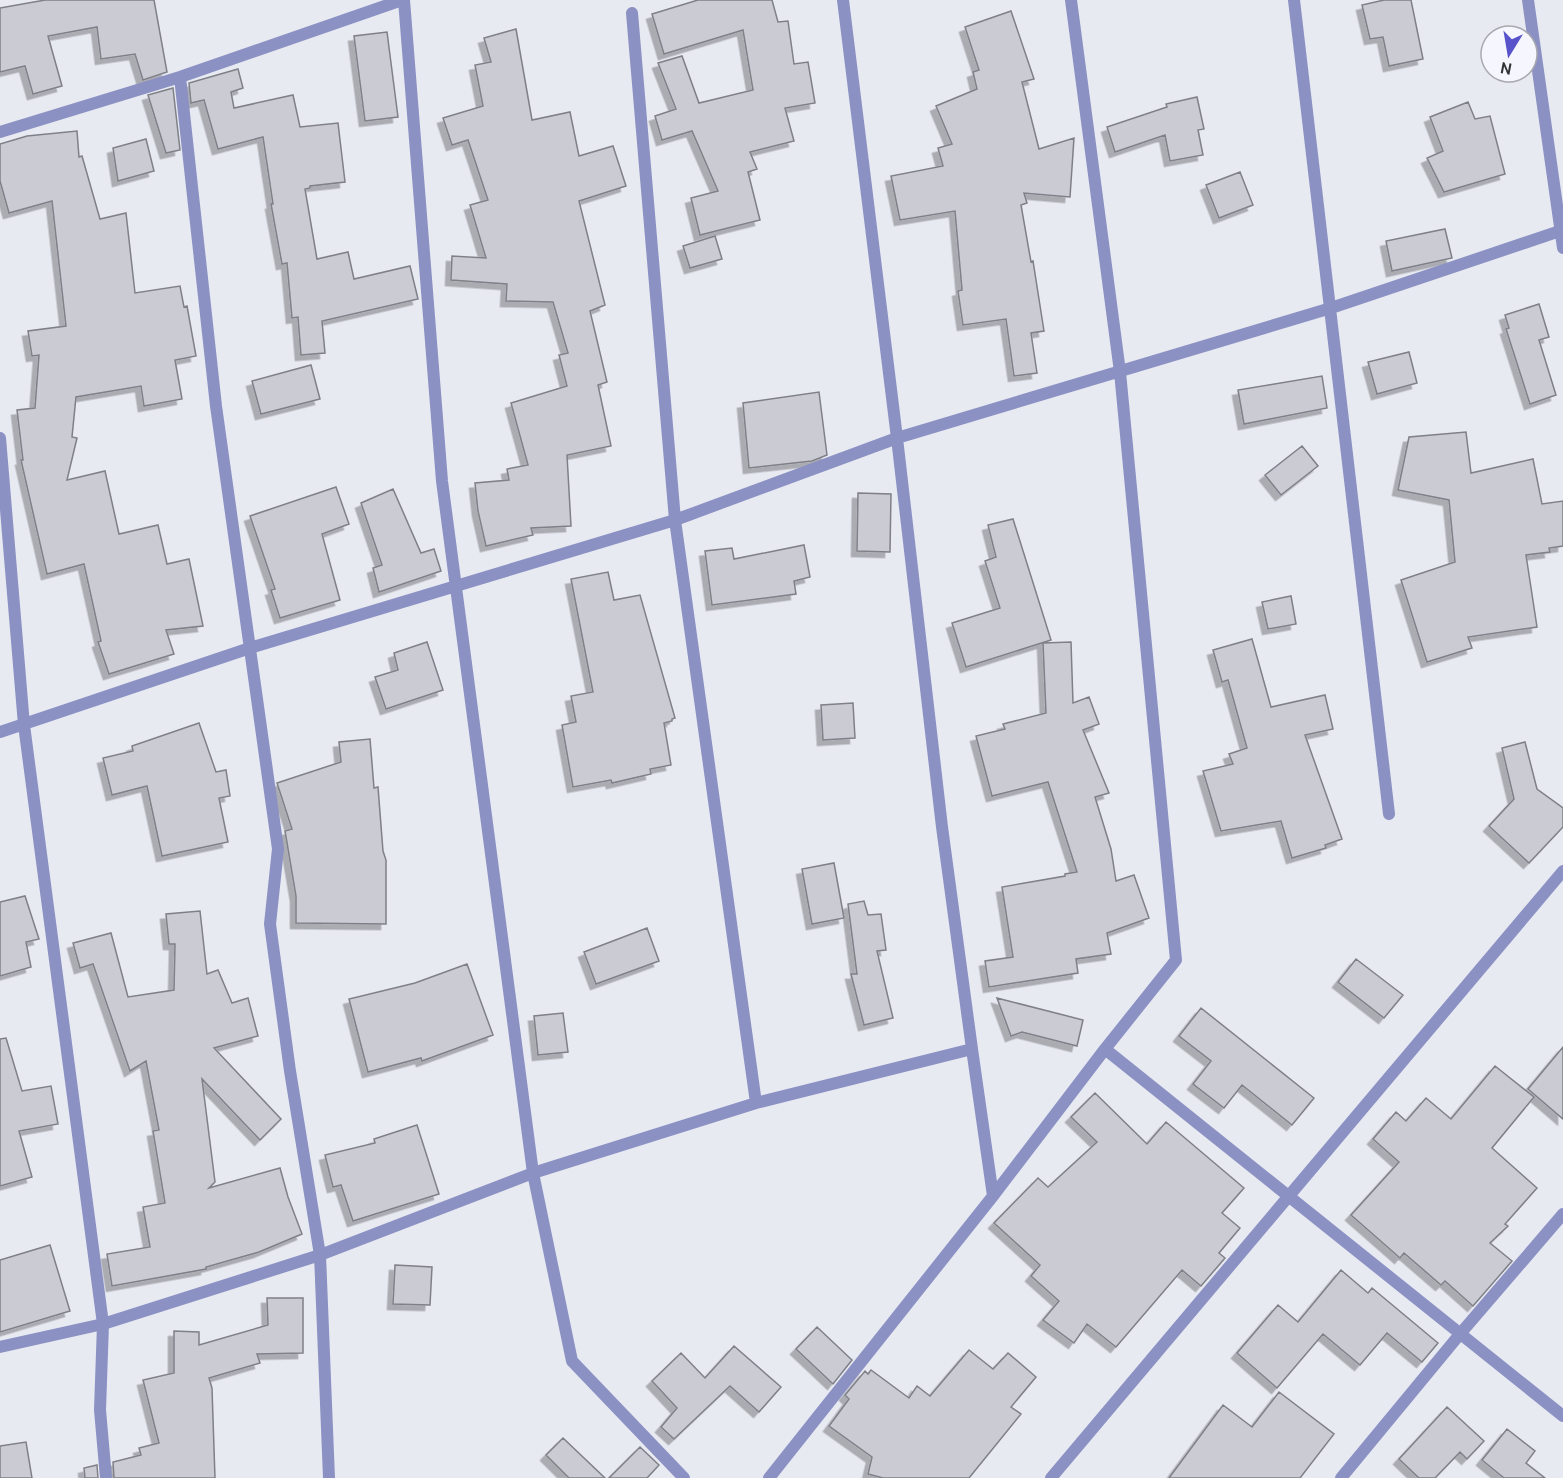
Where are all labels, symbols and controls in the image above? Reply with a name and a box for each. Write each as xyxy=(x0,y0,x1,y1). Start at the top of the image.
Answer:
north arrow xyxy=(1479,24,1539,84)
text: N xyxy=(1499,58,1514,79)

